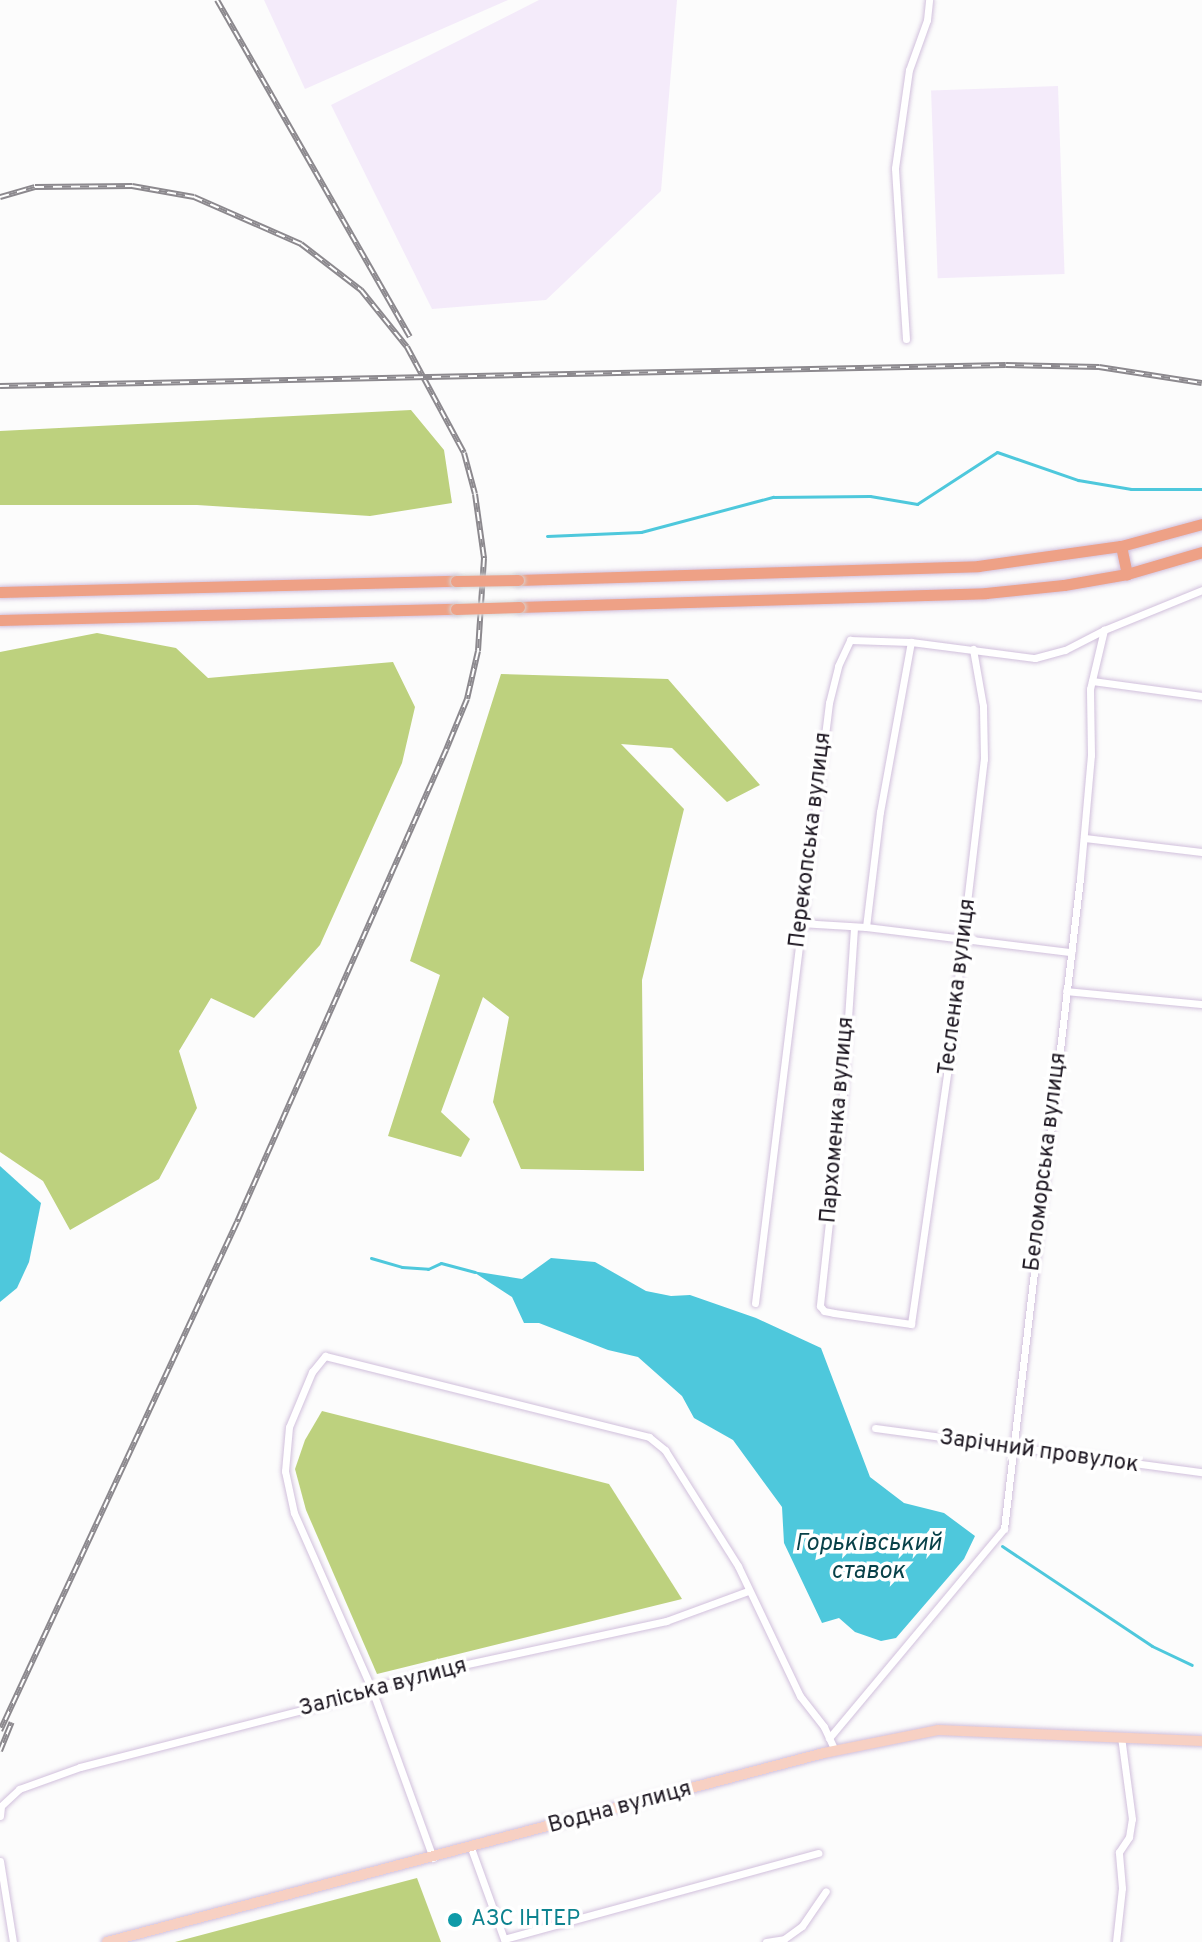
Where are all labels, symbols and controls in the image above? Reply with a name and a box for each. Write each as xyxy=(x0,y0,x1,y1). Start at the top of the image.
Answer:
street label: Перекопська вулиця xyxy=(785,731,837,949)
street label: Тесленка вулиця xyxy=(934,897,982,1077)
street label: Пархоменка вулиця xyxy=(816,1016,860,1224)
street label: Беломорська вулиця xyxy=(1019,1051,1073,1273)
street label: Зарічний провулок xyxy=(938,1425,1140,1479)
water label: Горьківський ставок xyxy=(795,1531,941,1587)
street label: Заліська вулиця xyxy=(296,1653,470,1723)
street label: Водна вулиця xyxy=(545,1776,695,1840)
place label: АЗС ІНТЕР xyxy=(471,1907,580,1933)
marker: АЗС ІНТЕР xyxy=(446,1911,464,1929)

